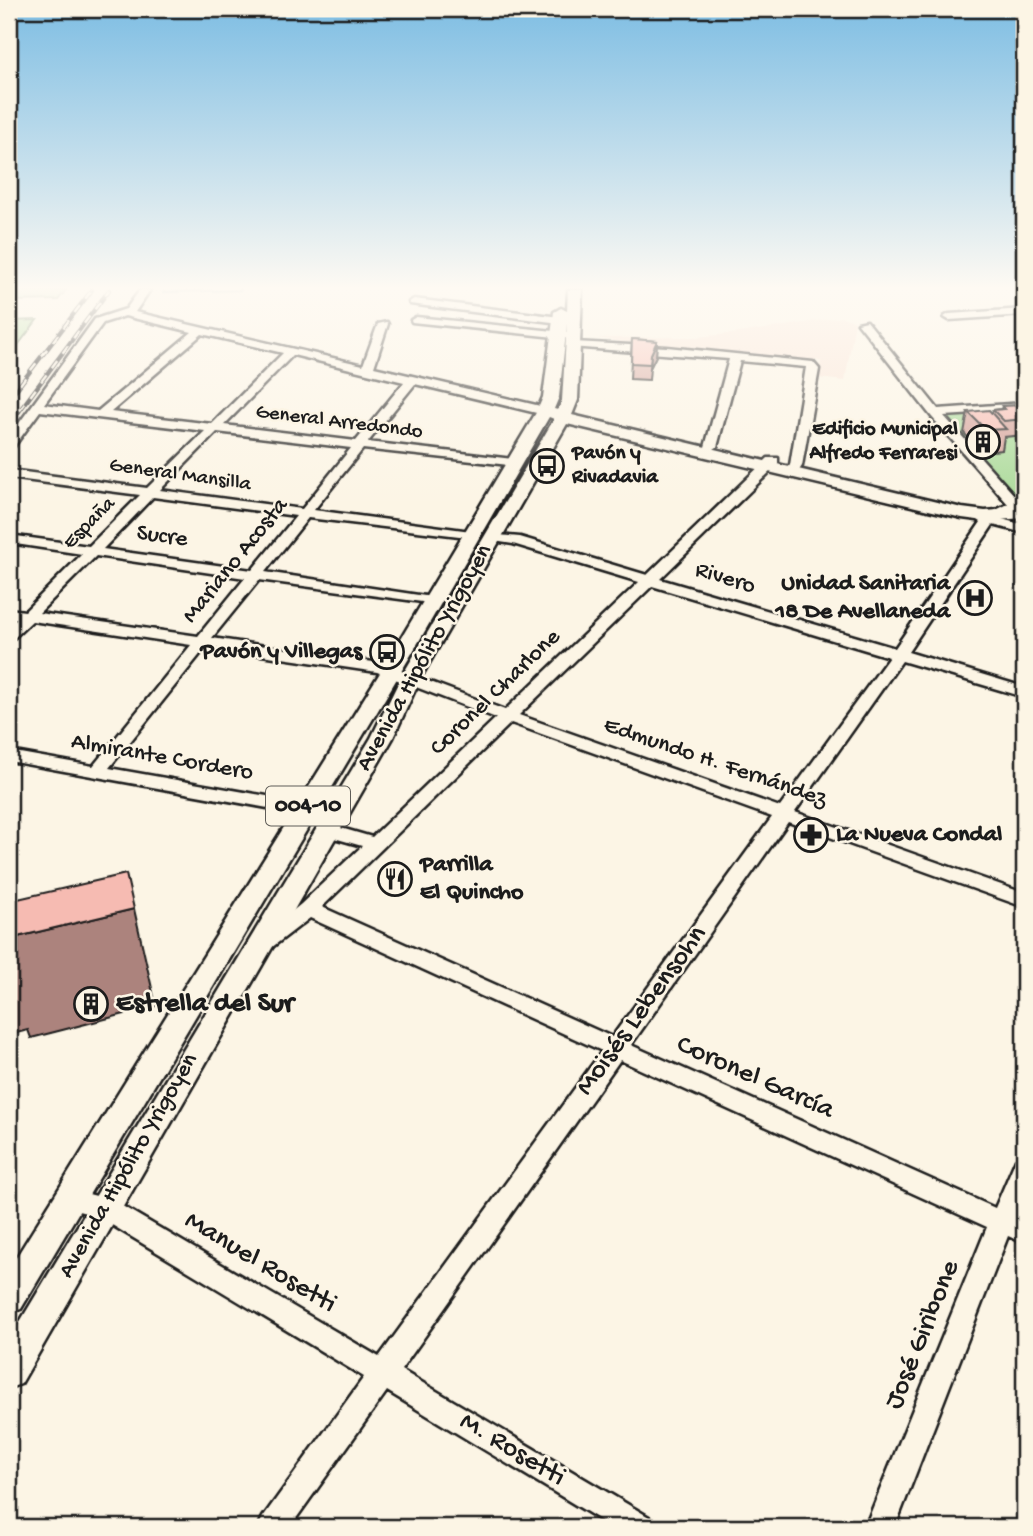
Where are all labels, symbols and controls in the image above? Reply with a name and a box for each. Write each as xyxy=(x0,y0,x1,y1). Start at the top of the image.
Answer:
street label: General Arredondo xyxy=(254,400,424,446)
place label: Edificio Municipal Alfredo Ferraresi xyxy=(808,418,958,467)
building icon: Edificio Municipal Alfredo Ferraresi xyxy=(964,423,1002,461)
place label: Pavón y Rivadavia xyxy=(571,442,659,491)
bus stop icon: Pavón y Rivadavia xyxy=(528,447,566,485)
street label: General Mansilla xyxy=(107,454,254,499)
street label: España xyxy=(58,491,123,556)
street label: Mariano Acosta xyxy=(176,492,296,630)
street label: Sucre xyxy=(135,519,190,555)
street label: Avenida Hipólito Yrigoyen xyxy=(351,539,500,777)
street label: Rivero xyxy=(691,556,759,602)
place label: Unidad Sanitaria 18 De Avellaneda xyxy=(775,570,952,627)
hospital icon: Unidad Sanitaria 18 De Avellaneda xyxy=(956,579,994,617)
street label: Coronel Charlone xyxy=(425,623,568,763)
bus stop icon: Pavón y Villegas xyxy=(368,633,406,671)
place label: Pavón y Villegas xyxy=(198,638,363,667)
street label: Edmundo H. Fernández xyxy=(600,711,832,815)
street label: Almirante Cordero xyxy=(69,728,255,788)
road number: 004-10 xyxy=(266,786,350,826)
pharmacy icon: La Nueva Condal xyxy=(792,816,830,854)
place label: La Nueva Condal xyxy=(836,821,1002,850)
place label: Parrilla El Quincho xyxy=(418,851,524,908)
restaurant icon: Parrilla El Quincho xyxy=(376,860,414,898)
street label: Moisés Lebensohn xyxy=(569,919,715,1102)
building icon: Estrella del Sur xyxy=(72,985,110,1023)
place label: Estrella del Sur xyxy=(116,988,297,1021)
street label: Coronel García xyxy=(671,1029,840,1128)
street label: Avenida Hipólito Yrigoyen xyxy=(53,1048,206,1284)
street label: Manuel Rosetti xyxy=(178,1205,342,1321)
street label: José Giribone xyxy=(878,1255,968,1414)
street label: M. Rosetti xyxy=(453,1406,571,1494)

